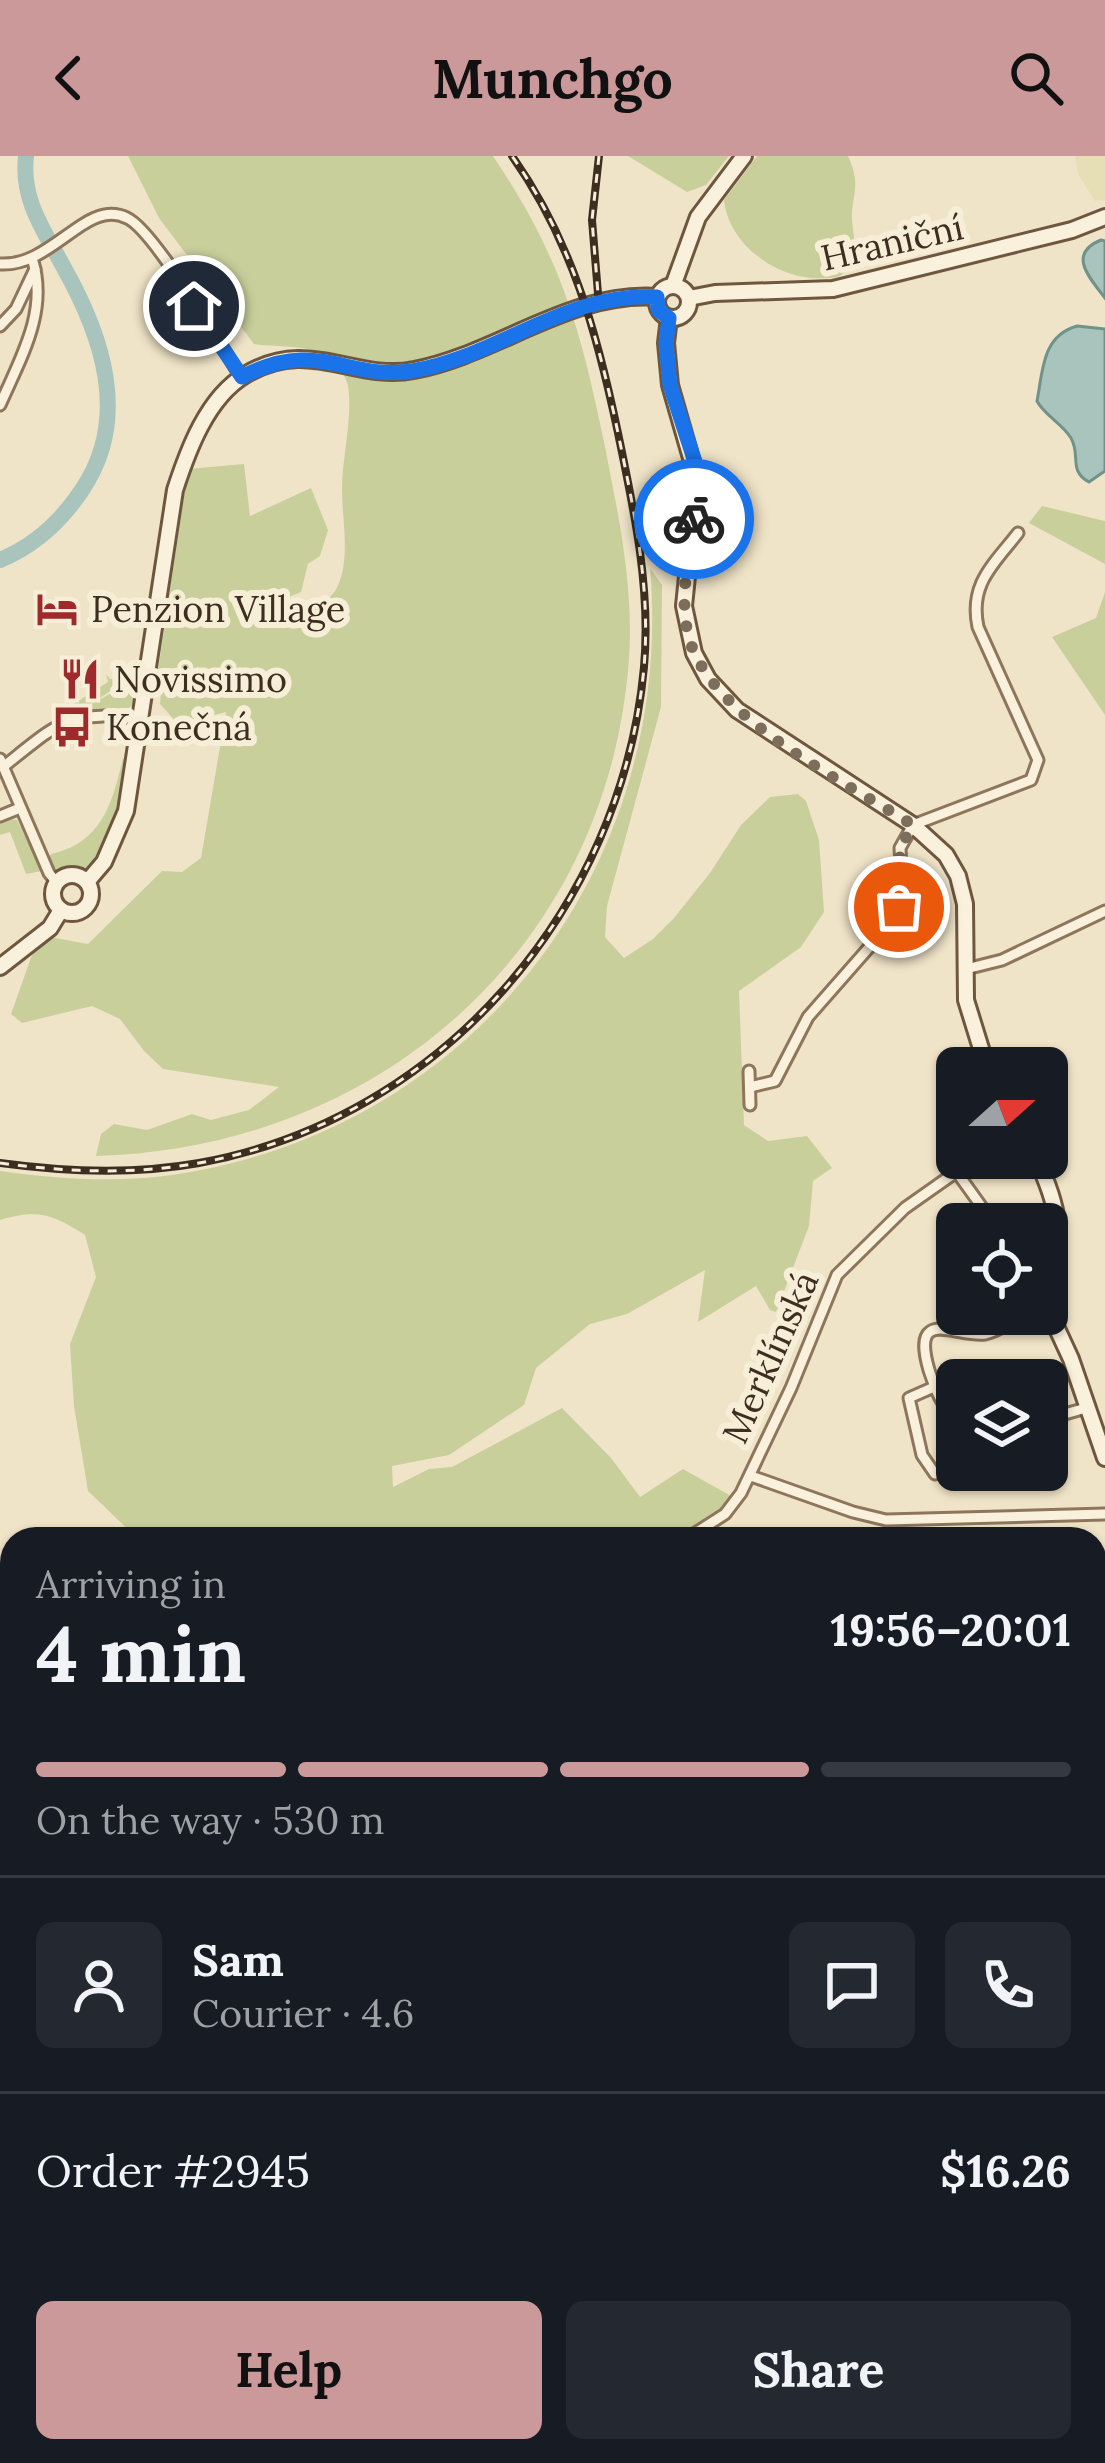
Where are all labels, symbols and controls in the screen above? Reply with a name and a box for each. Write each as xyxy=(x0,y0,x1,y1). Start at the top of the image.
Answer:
text: Munchgo xyxy=(432,44,673,113)
icon: back xyxy=(36,45,102,111)
icon: search xyxy=(1003,45,1069,111)
street label: Hraniční xyxy=(816,203,968,281)
pin xyxy=(143,255,245,357)
icon: home xyxy=(161,273,227,339)
courier xyxy=(634,459,754,579)
icon: bike xyxy=(661,486,727,552)
hotel icon: Penzion Village xyxy=(34,586,80,632)
place label: Penzion Village xyxy=(91,586,345,632)
restaurant icon: Novissimo xyxy=(57,656,103,702)
place label: Novissimo xyxy=(114,656,287,702)
bus stop icon: Konečná xyxy=(49,704,95,750)
place label: Konečná xyxy=(106,704,252,750)
pin xyxy=(848,856,950,958)
icon: bag xyxy=(866,874,932,940)
north arrow xyxy=(936,1047,1068,1179)
map controls xyxy=(936,1047,1068,1491)
button: locate xyxy=(936,1203,1068,1335)
street label: Merklínská xyxy=(712,1264,828,1450)
button: layers xyxy=(936,1359,1068,1491)
text: Arriving in xyxy=(36,1559,226,1609)
text: 19:56–20:01 xyxy=(831,1601,1071,1658)
text: 4 min xyxy=(36,1604,246,1703)
text: On the way · 530 m xyxy=(36,1795,385,1845)
button: person xyxy=(36,1922,162,2048)
button: chat xyxy=(789,1922,915,2048)
button: phone xyxy=(945,1922,1071,2048)
text: Sam xyxy=(192,1931,284,1988)
text: Courier · 4.6 xyxy=(192,1988,414,2038)
text: Order #2945 xyxy=(36,2142,310,2199)
text: $16.26 xyxy=(940,2142,1071,2199)
button: Help xyxy=(36,2301,542,2439)
button: Share xyxy=(566,2301,1071,2439)

